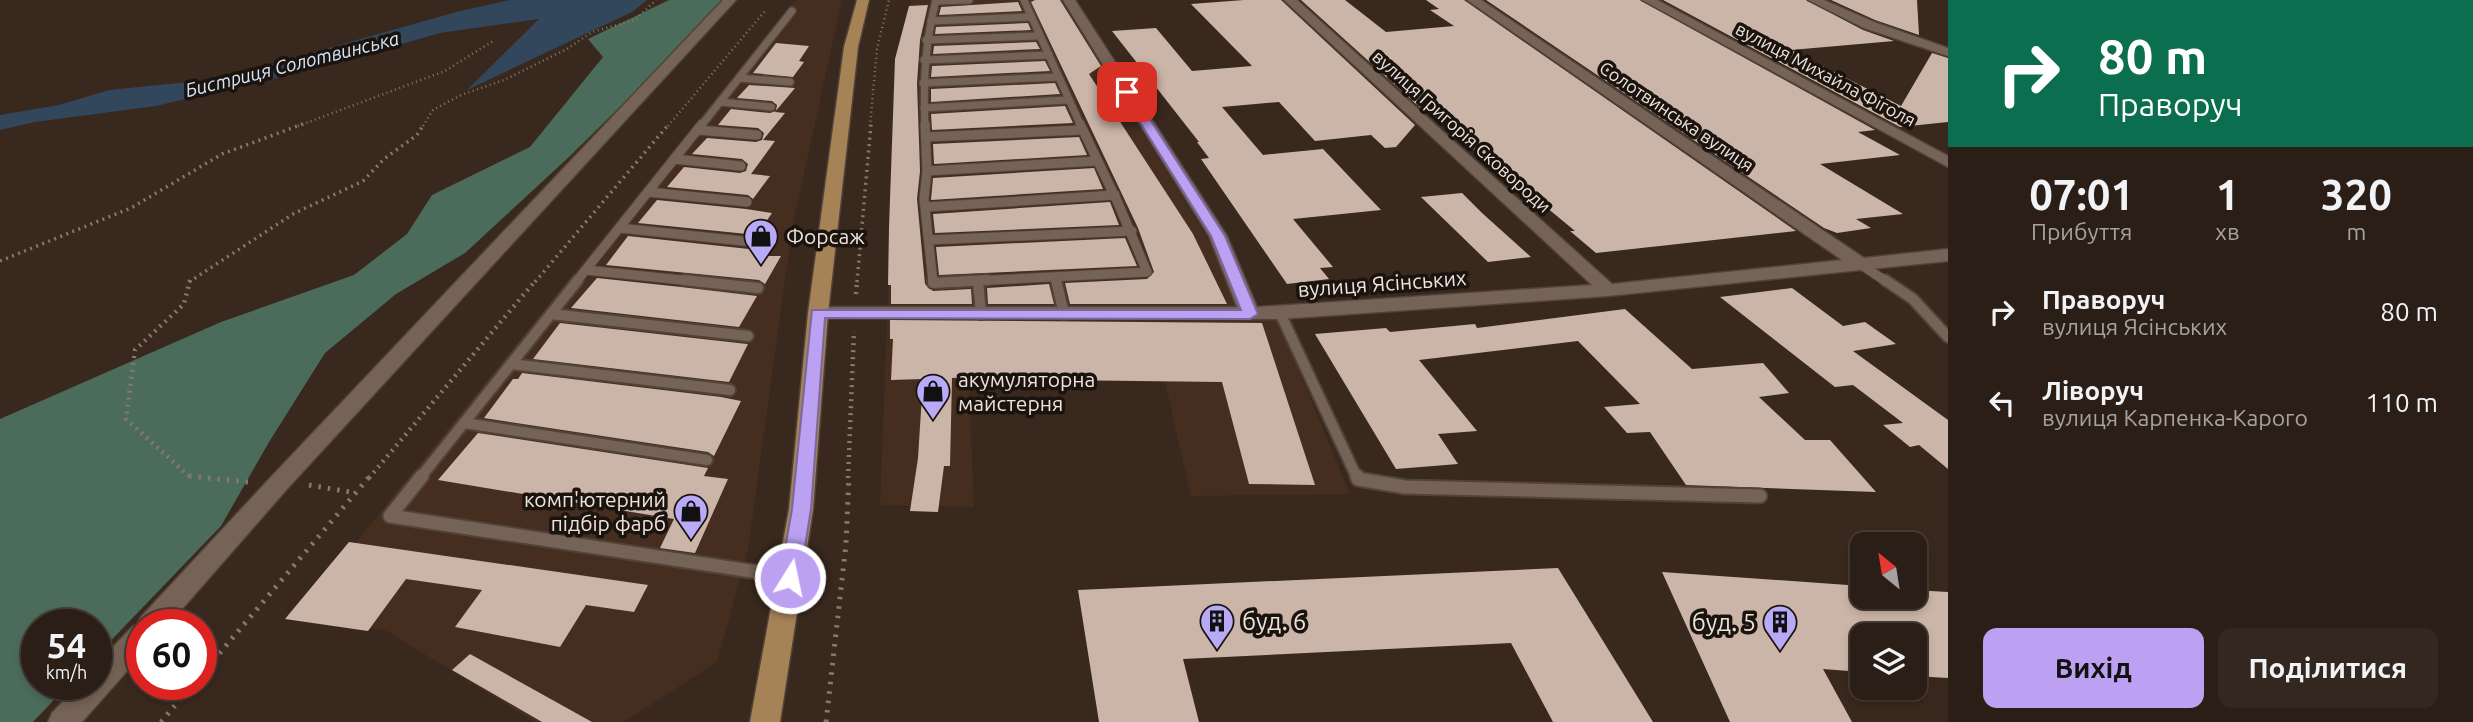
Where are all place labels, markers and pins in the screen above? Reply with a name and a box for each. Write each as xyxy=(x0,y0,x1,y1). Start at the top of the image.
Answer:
pin xyxy=(1097,62,1157,122)
shop icon: Форсаж xyxy=(742,217,780,266)
place label: Форсаж xyxy=(786,224,865,248)
place label: акумуляторна майстерня xyxy=(958,367,1095,415)
shop icon: акумуляторна майстерня xyxy=(914,372,952,421)
place label: комп'ютерний підбір фарб xyxy=(524,487,666,535)
shop icon: комп'ютерний підбір фарб xyxy=(672,492,710,541)
building icon: буд. 6 xyxy=(1198,602,1236,651)
building icon: буд. 5 xyxy=(1761,603,1799,652)
place label: буд. 6 xyxy=(1242,608,1306,635)
place label: буд. 5 xyxy=(1692,609,1756,636)

